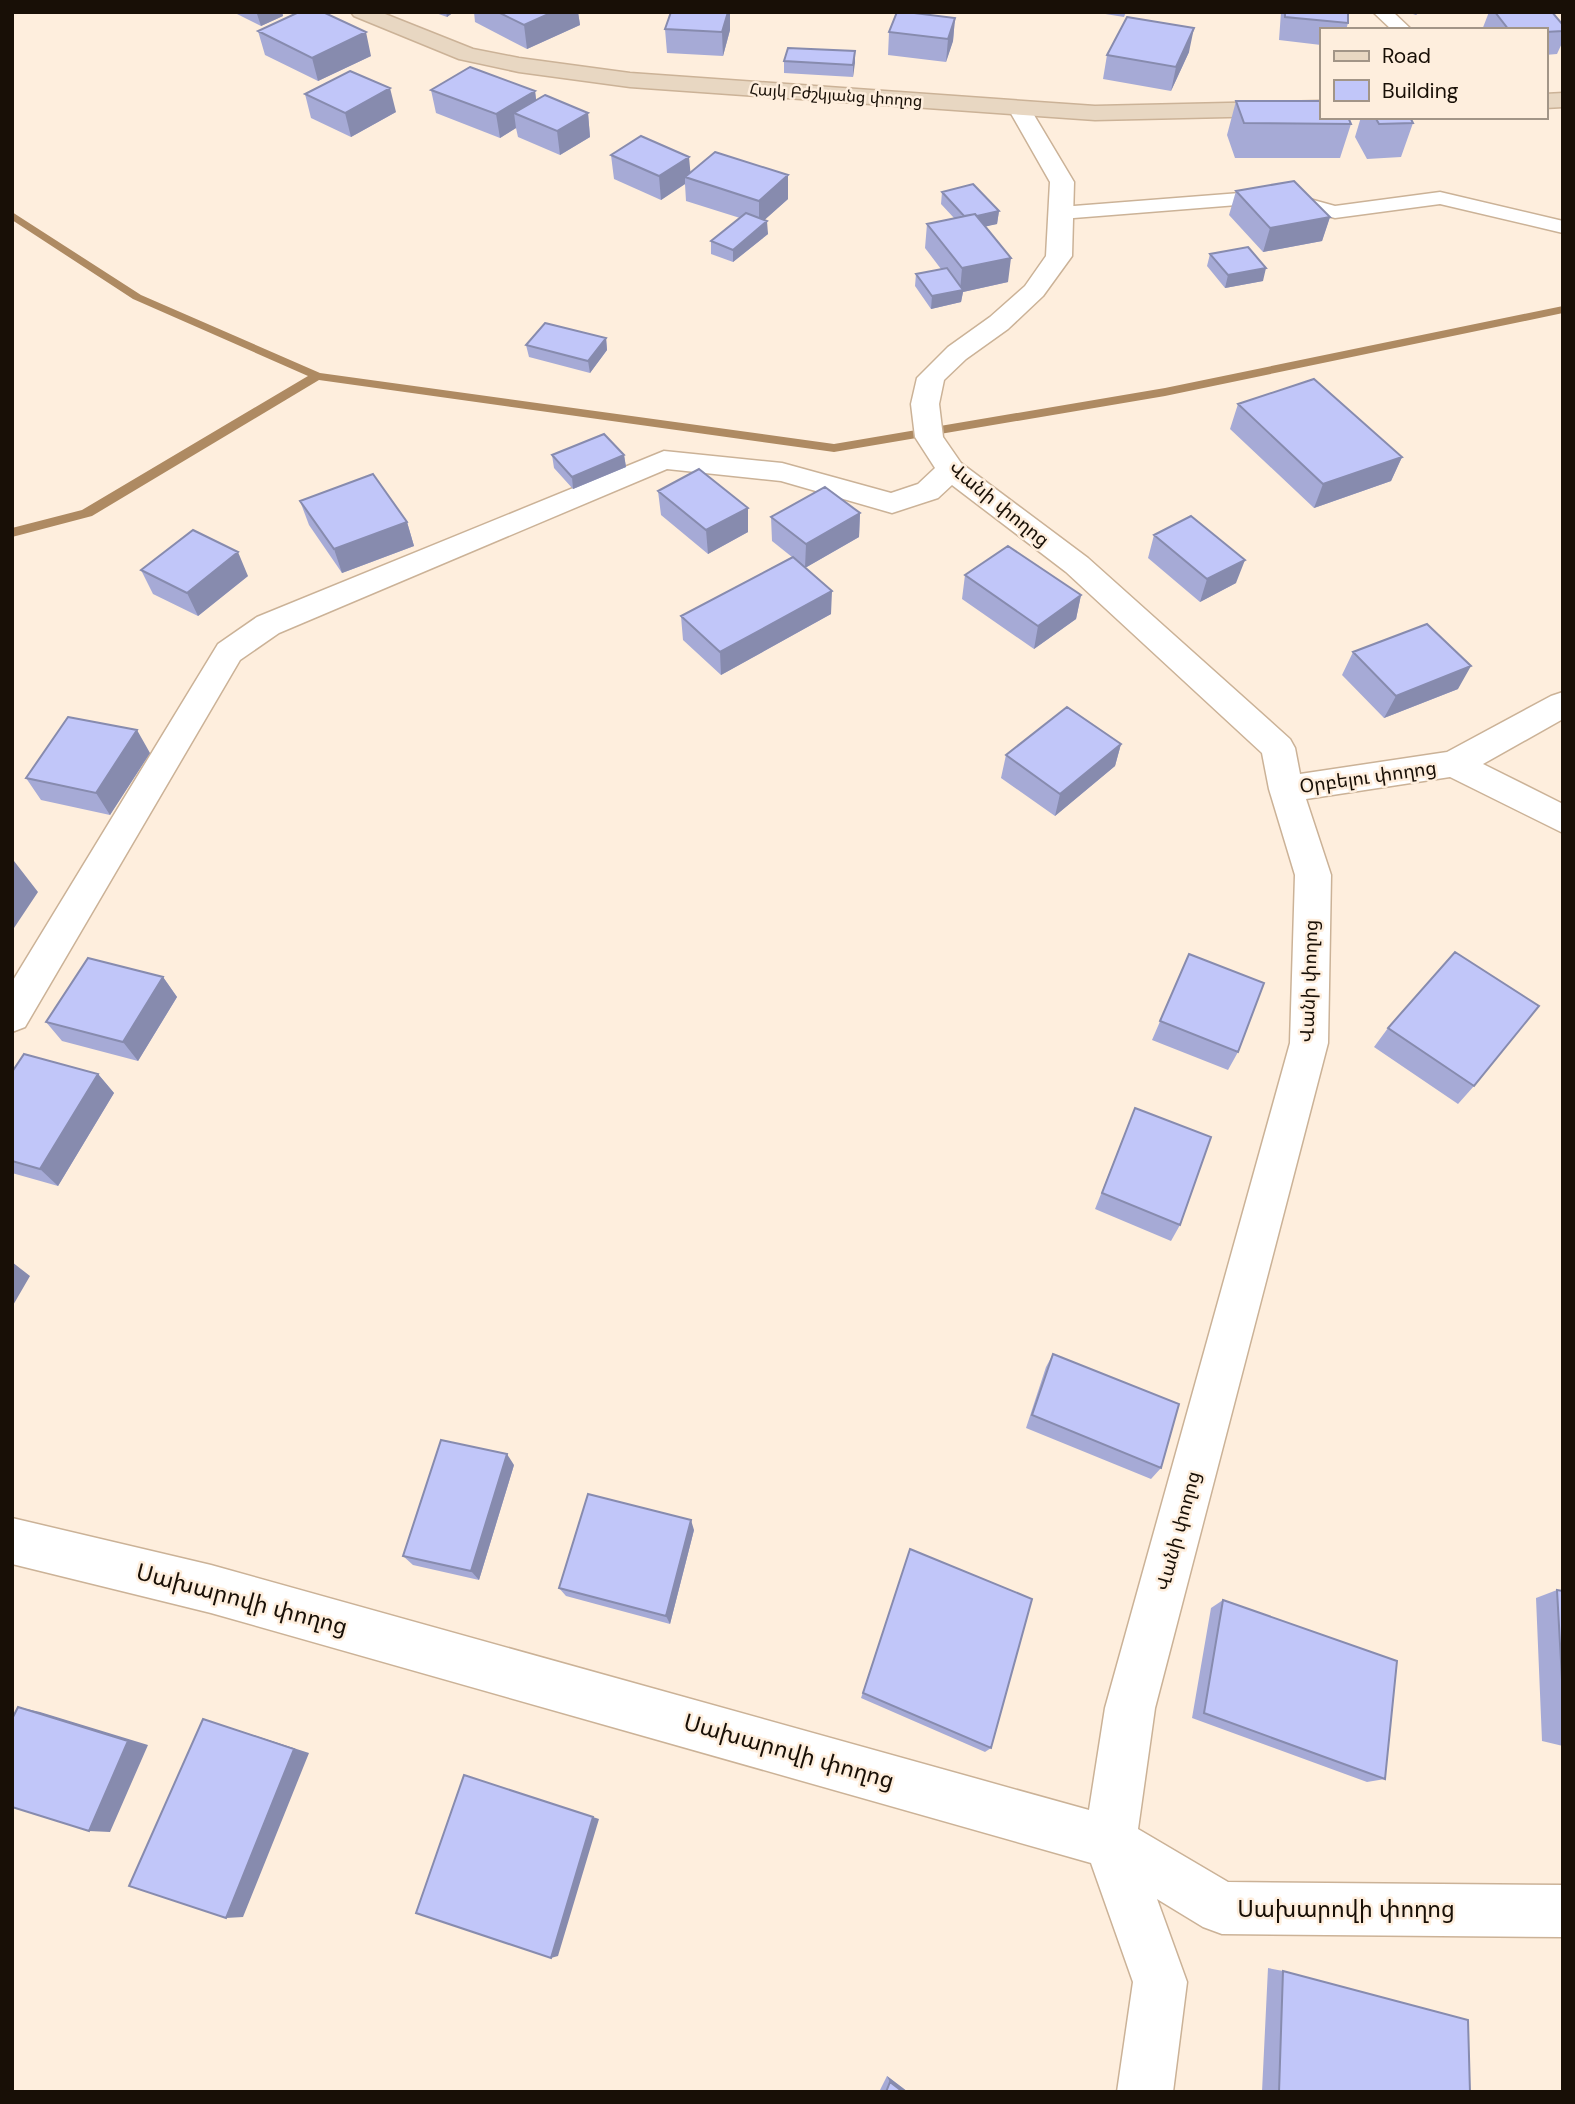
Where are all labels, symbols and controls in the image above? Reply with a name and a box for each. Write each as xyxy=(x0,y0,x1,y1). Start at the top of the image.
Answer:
legend xyxy=(1320,28,1547,119)
text: Road xyxy=(1382,42,1431,70)
text: Building xyxy=(1382,77,1459,105)
street label: Հայկ Բժշկյանց փողոց xyxy=(749,78,923,112)
street label: Վանի փողոց xyxy=(943,456,1055,552)
street label: Օրբելու փողոց xyxy=(1298,755,1438,799)
street label: Վանի փողոց xyxy=(1294,919,1324,1043)
street label: Վանի փողոց xyxy=(1150,1468,1206,1594)
street label: Սախարովի փողոց xyxy=(133,1556,351,1642)
street label: Սախարովի փողոց xyxy=(680,1707,898,1795)
street label: Սախարովի փողոց xyxy=(1237,1894,1455,1924)

